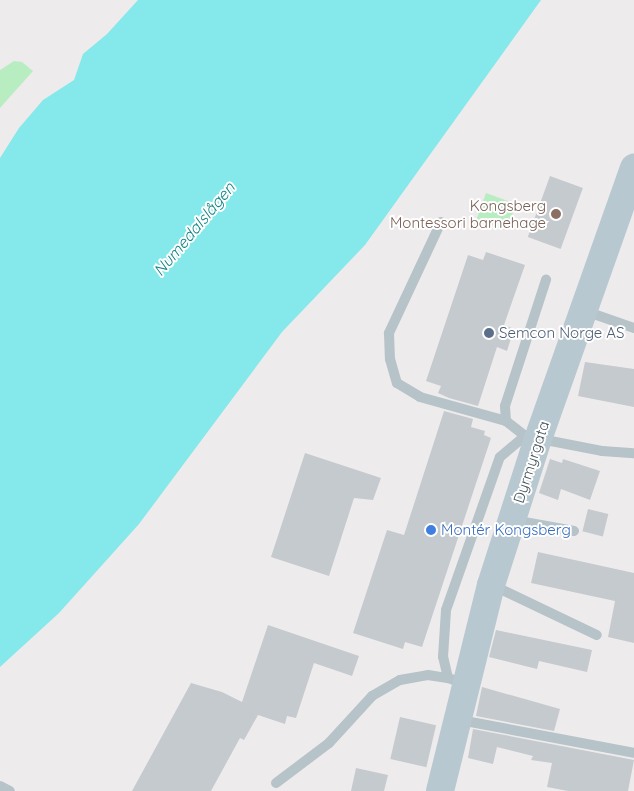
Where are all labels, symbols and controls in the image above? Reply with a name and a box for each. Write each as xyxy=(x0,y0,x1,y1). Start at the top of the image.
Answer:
water label: Numedalslågen xyxy=(149,178,239,280)
place label: Kongsberg Montessori barnehage xyxy=(390,196,546,231)
marker: Kongsberg Montessori barnehage xyxy=(550,208,562,220)
place label: Semcon Norge AS xyxy=(499,324,624,342)
marker: Semcon Norge AS xyxy=(483,327,495,339)
street label: Dyrmyrgata xyxy=(509,419,553,505)
place label: Montér Kongsberg xyxy=(441,521,571,539)
marker: Montér Kongsberg xyxy=(425,524,437,536)

